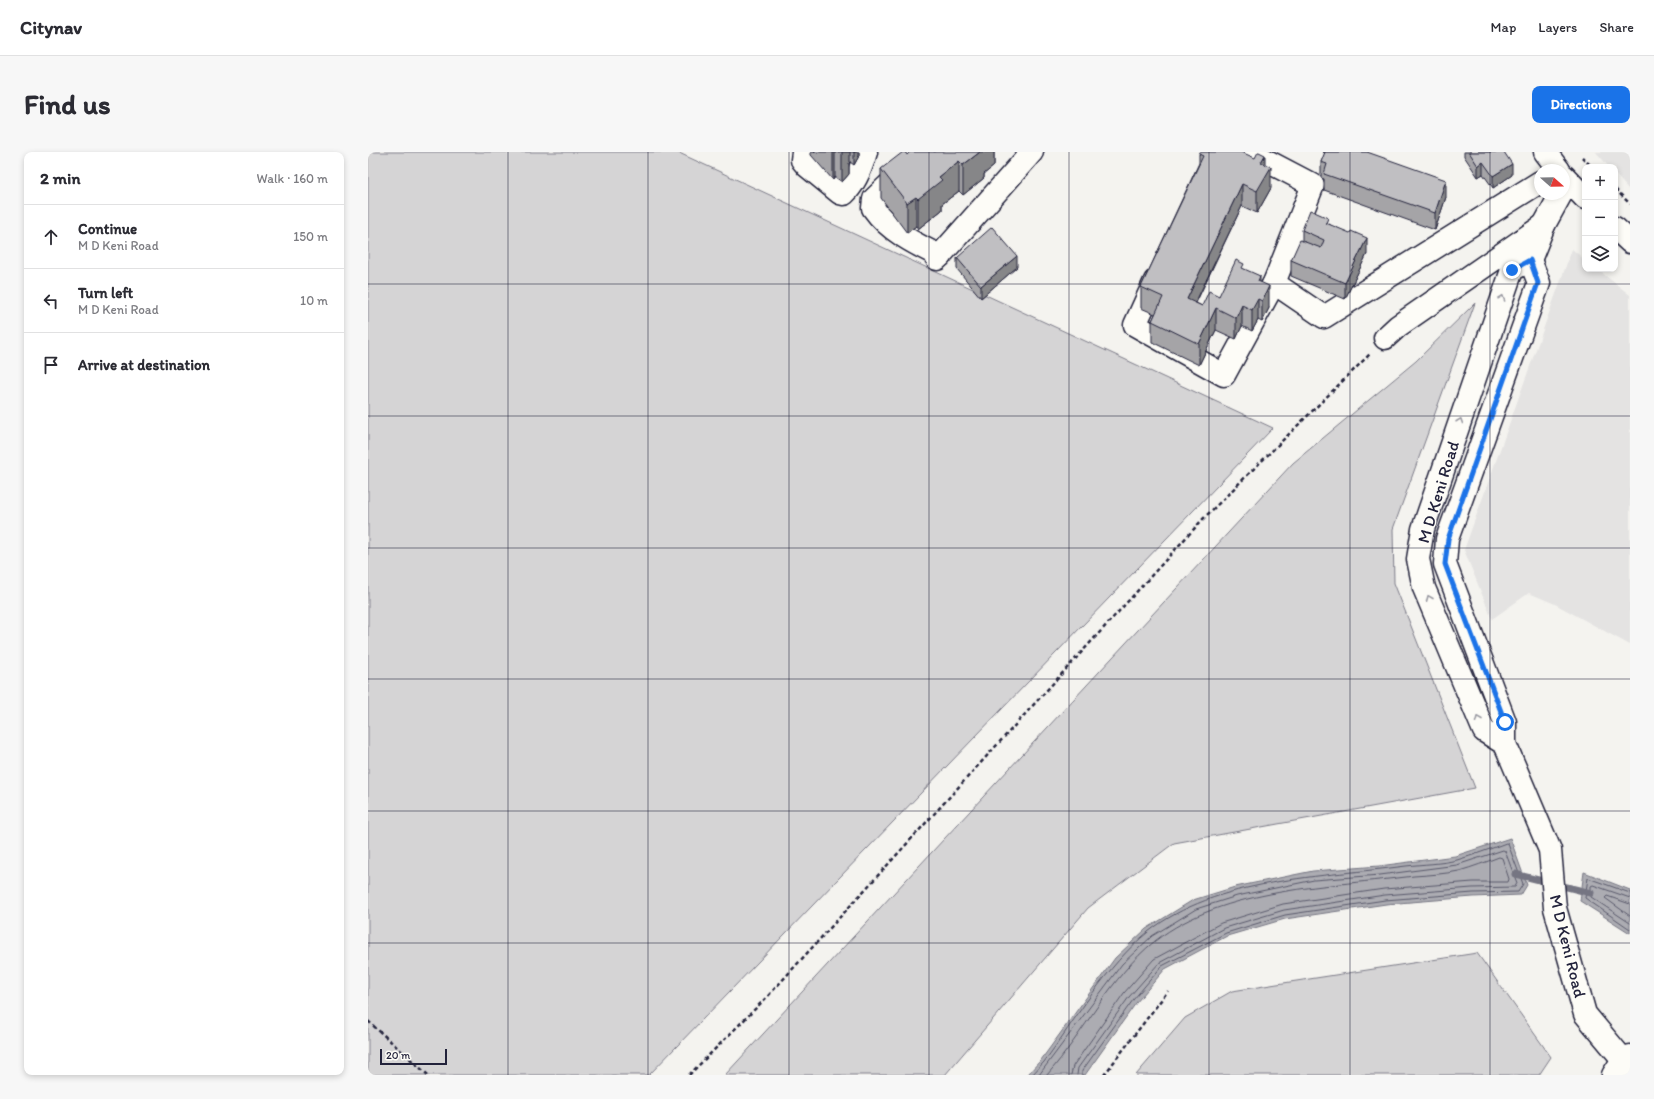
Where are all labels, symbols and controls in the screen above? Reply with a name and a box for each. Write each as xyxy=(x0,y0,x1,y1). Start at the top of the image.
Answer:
text: Citynav xyxy=(20,16,82,39)
text: Map xyxy=(1491,19,1516,36)
text: Layers xyxy=(1538,19,1577,36)
text: Share xyxy=(1599,19,1634,36)
button: Directions xyxy=(1532,86,1630,123)
text: Find us xyxy=(24,87,111,121)
north arrow xyxy=(1534,164,1570,200)
map controls xyxy=(1582,164,1618,272)
button: + xyxy=(1582,164,1618,200)
text: 2 min xyxy=(40,168,80,188)
text: Walk · 160 m xyxy=(257,171,328,186)
button: − xyxy=(1582,200,1618,236)
text: Continue xyxy=(78,220,137,238)
icon: ahead xyxy=(40,226,62,248)
text: 150 m xyxy=(293,229,328,244)
button: layers xyxy=(1582,236,1618,272)
text: M D Keni Road xyxy=(78,238,159,253)
route end xyxy=(1503,261,1521,279)
text: Turn left xyxy=(78,284,133,302)
icon: left xyxy=(40,290,62,312)
text: 10 m xyxy=(300,293,328,308)
one-way arrow xyxy=(1498,294,1506,301)
text: M D Keni Road xyxy=(78,302,159,317)
icon: arrive xyxy=(40,354,62,376)
text: Arrive at destination xyxy=(78,356,210,374)
one-way arrow xyxy=(1456,417,1464,424)
street label: M D Keni Road xyxy=(1413,439,1463,545)
one-way arrow xyxy=(1425,595,1433,602)
route start xyxy=(1496,713,1514,731)
one-way arrow xyxy=(1475,715,1483,722)
street label: M D Keni Road xyxy=(1546,892,1590,1000)
scale bar xyxy=(380,1047,447,1066)
text: 20 m xyxy=(386,1049,410,1062)

